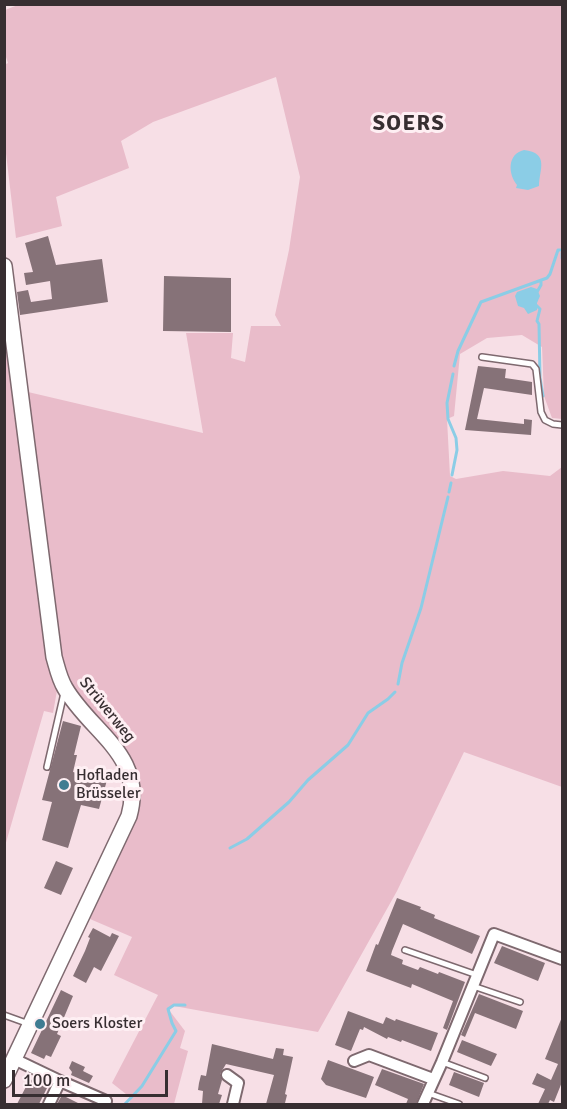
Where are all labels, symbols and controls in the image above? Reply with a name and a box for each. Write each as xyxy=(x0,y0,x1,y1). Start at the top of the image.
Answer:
district label: SOERS xyxy=(373,111,445,137)
street label: Strüverweg xyxy=(75,674,139,746)
place label: Hofladen Brüsseler xyxy=(76,766,141,804)
marker: Hofladen Brüsseler xyxy=(57,778,71,792)
place label: Soers Kloster xyxy=(52,1014,142,1034)
marker: Soers Kloster xyxy=(33,1017,47,1031)
scale bar xyxy=(15,1058,171,1096)
text: 100 m xyxy=(23,1069,70,1091)

